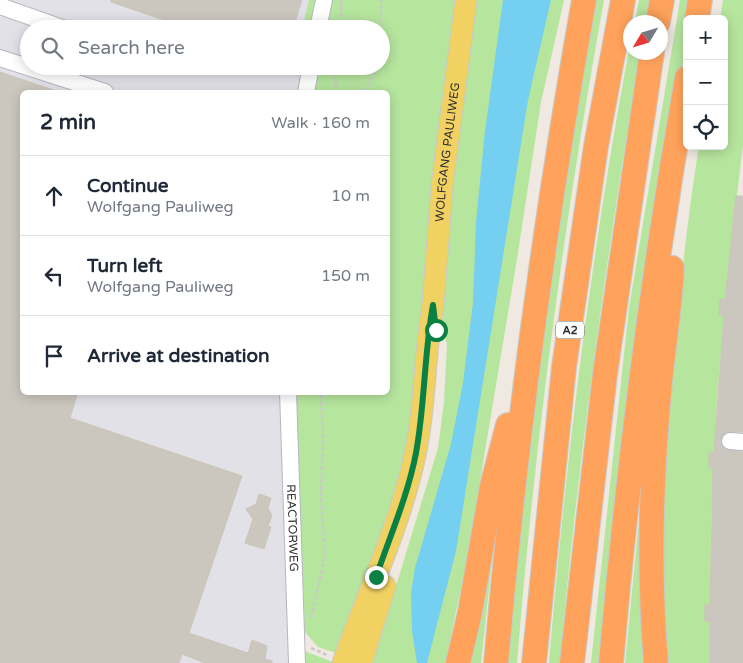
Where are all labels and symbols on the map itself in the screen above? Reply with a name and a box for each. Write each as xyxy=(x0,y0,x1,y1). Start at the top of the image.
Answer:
north arrow xyxy=(623,15,668,60)
street label: WOLFGANG PAULIWEG xyxy=(432,82,462,222)
route start xyxy=(425,319,448,342)
road number: A2 xyxy=(556,322,584,338)
street label: REACTORWEG xyxy=(284,484,301,572)
route end xyxy=(365,566,388,589)

